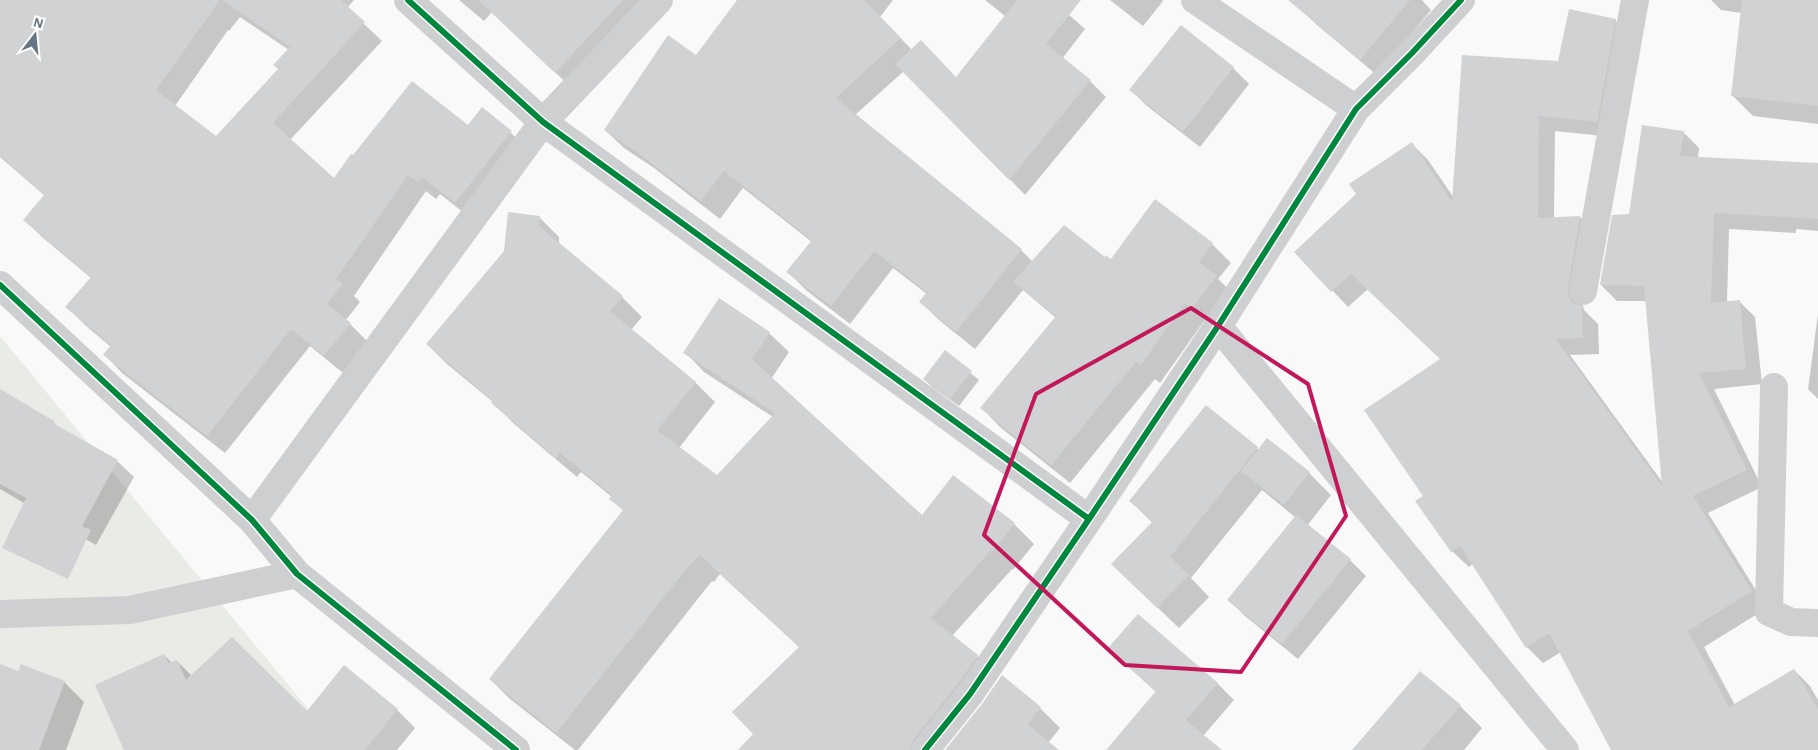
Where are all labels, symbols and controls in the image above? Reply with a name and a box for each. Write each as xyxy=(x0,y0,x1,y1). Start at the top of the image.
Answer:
north arrow xyxy=(10,10,60,60)
text: N xyxy=(32,15,45,32)

